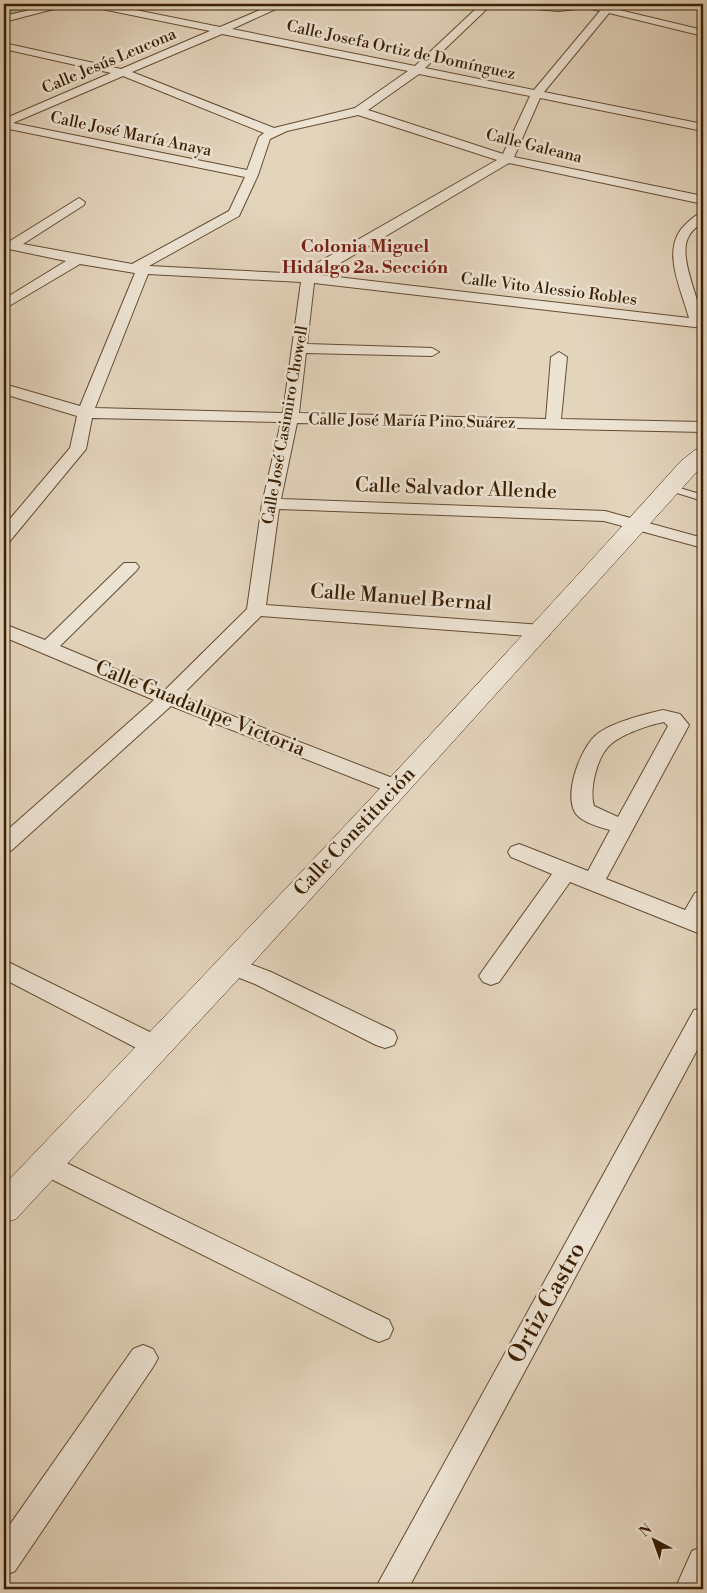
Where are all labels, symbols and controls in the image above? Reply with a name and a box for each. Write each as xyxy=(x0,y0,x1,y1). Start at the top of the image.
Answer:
street label: Calle Josefa Ortiz de Domínguez xyxy=(285,16,517,84)
street label: Calle Jesús Leucona xyxy=(39,23,180,98)
street label: Calle José María Anaya xyxy=(48,107,214,161)
street label: Calle Galeana xyxy=(484,124,585,168)
district label: Colonia Miguel Hidalgo 2a. Sección xyxy=(282,235,448,279)
street label: Calle Vito Alessio Robles xyxy=(460,268,638,310)
street label: Calle José Casimiro Chowell xyxy=(258,324,312,526)
street label: Calle José María Pino Suárez xyxy=(308,409,516,433)
street label: Calle Salvador Allende xyxy=(355,473,557,505)
street label: Calle Manuel Bernal xyxy=(309,579,493,617)
street label: Calle Guadalupe Victoria xyxy=(91,655,310,763)
street label: Calle Constitución xyxy=(289,762,421,902)
street label: Ortiz Castro xyxy=(501,1237,593,1369)
north arrow xyxy=(630,1516,680,1566)
text: N xyxy=(636,1521,656,1541)

